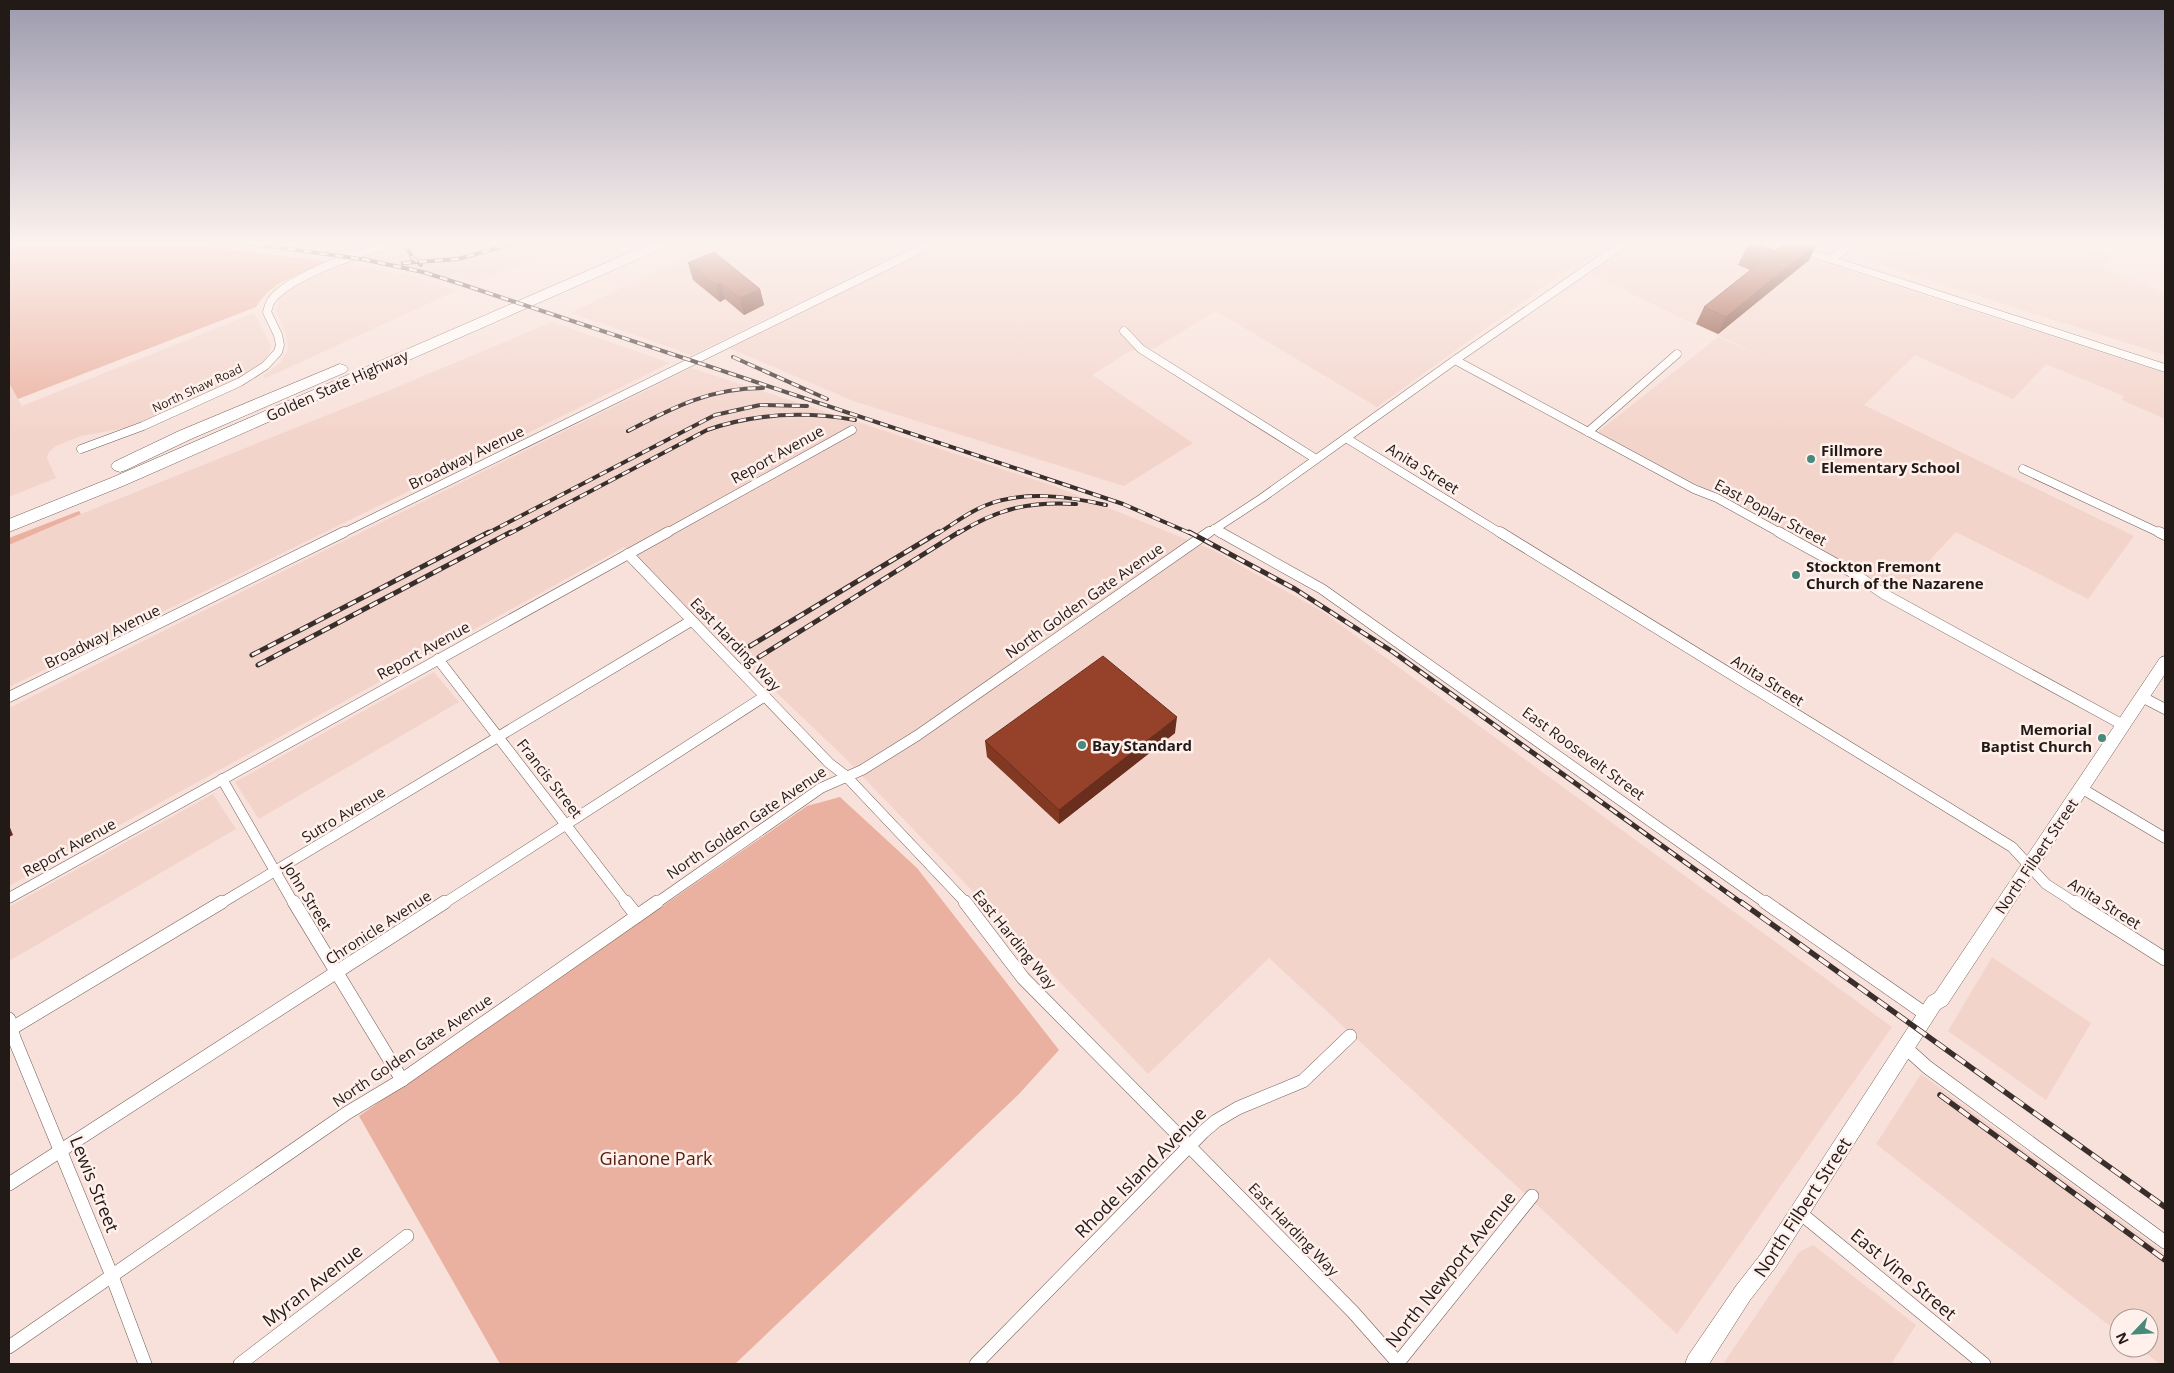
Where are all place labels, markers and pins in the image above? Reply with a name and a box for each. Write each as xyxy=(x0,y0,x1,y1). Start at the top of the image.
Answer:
place label: Fillmore Elementary School xyxy=(1821,440,1960,477)
marker: Fillmore Elementary School xyxy=(1805,453,1817,465)
place label: Stockton Fremont Church of the Nazarene xyxy=(1806,556,1984,593)
marker: Stockton Fremont Church of the Nazarene xyxy=(1790,569,1802,581)
place label: Memorial Baptist Church xyxy=(1981,719,2092,756)
marker: Memorial Baptist Church xyxy=(2096,732,2108,744)
place label: Bay Standard xyxy=(1092,735,1192,755)
marker: Bay Standard xyxy=(1076,739,1088,751)

